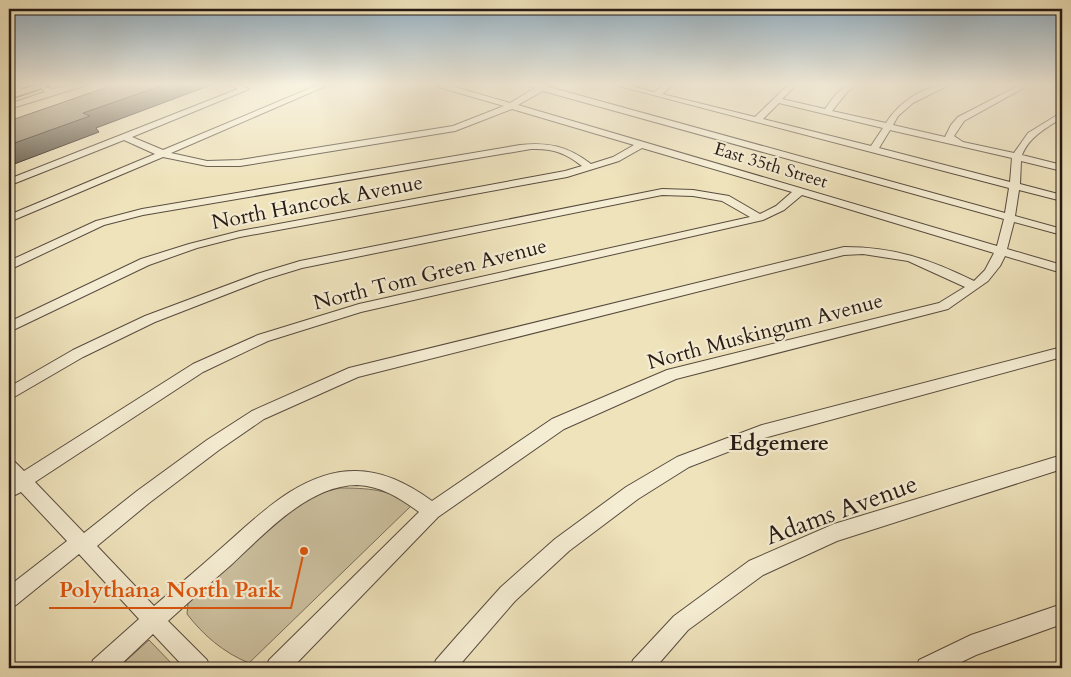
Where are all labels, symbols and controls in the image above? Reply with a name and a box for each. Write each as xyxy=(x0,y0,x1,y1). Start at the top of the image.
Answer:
street label: East 35th Street xyxy=(711,136,831,195)
street label: North Hancock Avenue xyxy=(209,168,425,237)
street label: North Tom Green Avenue xyxy=(310,231,550,318)
street label: North Muskingum Avenue xyxy=(644,286,886,377)
district label: Edgemere xyxy=(729,428,829,458)
street label: Adams Avenue xyxy=(761,467,922,553)
callout: Polythana North Park xyxy=(49,571,291,608)
text: Polythana North Park xyxy=(59,575,281,605)

